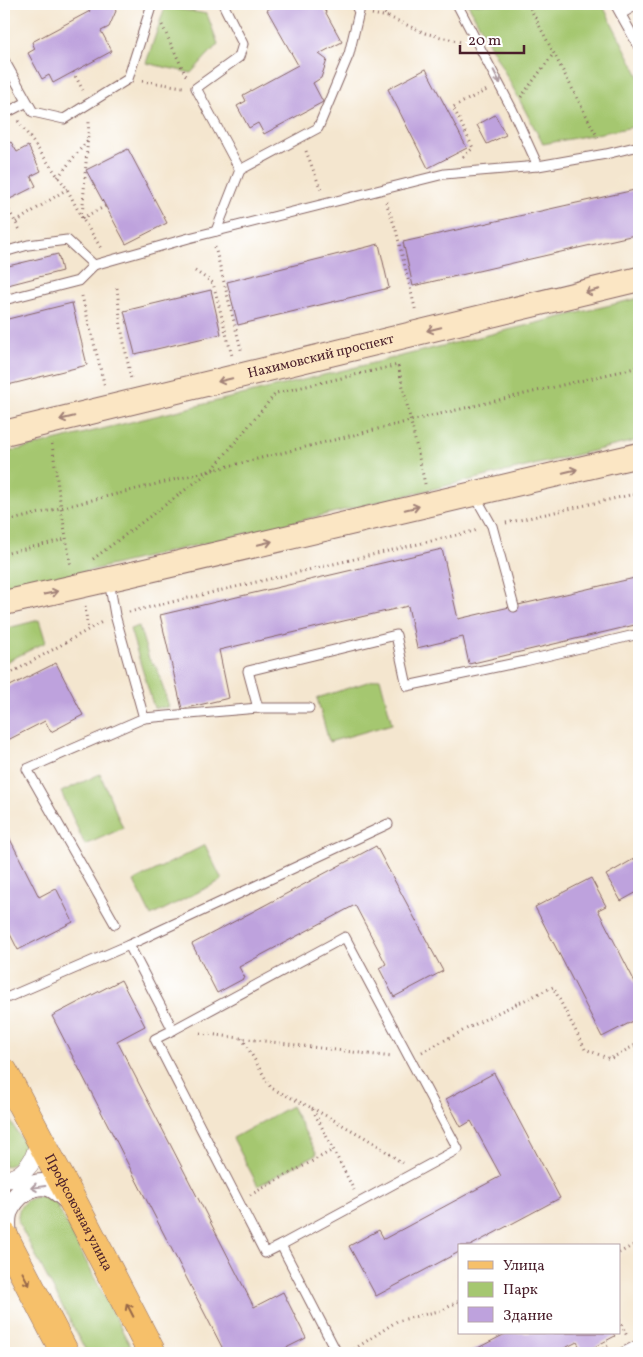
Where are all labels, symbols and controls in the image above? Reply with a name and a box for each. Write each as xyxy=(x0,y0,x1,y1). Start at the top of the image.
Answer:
scale bar xyxy=(460,22,524,54)
text: 20 m xyxy=(468,31,501,52)
one-way arrow xyxy=(492,70,502,85)
one-way arrow xyxy=(584,287,600,296)
one-way arrow xyxy=(426,325,442,334)
street label: Нахимовский проспект xyxy=(246,329,396,383)
one-way arrow xyxy=(217,376,233,385)
one-way arrow xyxy=(60,414,76,423)
one-way arrow xyxy=(561,466,577,475)
one-way arrow xyxy=(403,503,419,512)
one-way arrow xyxy=(256,538,272,547)
one-way arrow xyxy=(43,588,59,597)
street label: Профсоюзная улица xyxy=(40,1150,117,1275)
one-way arrow xyxy=(30,1182,46,1192)
legend xyxy=(458,1244,620,1334)
text: Улица xyxy=(503,1256,545,1277)
one-way arrow xyxy=(21,1272,31,1287)
text: Парк xyxy=(503,1280,538,1301)
one-way arrow xyxy=(125,1303,134,1318)
text: Здание xyxy=(503,1306,553,1327)

